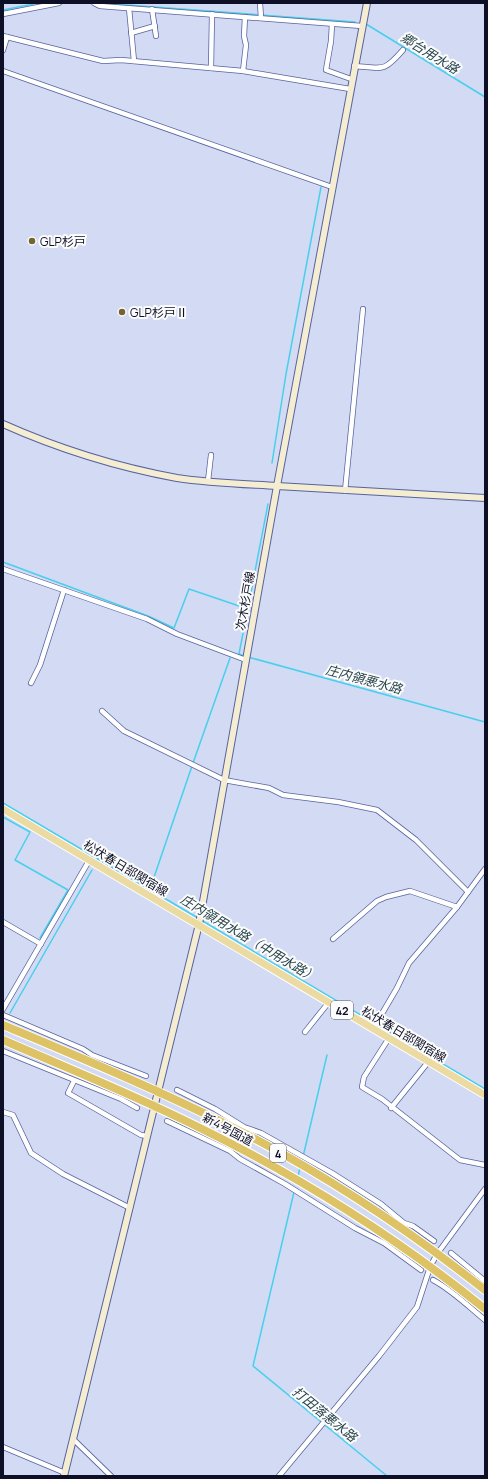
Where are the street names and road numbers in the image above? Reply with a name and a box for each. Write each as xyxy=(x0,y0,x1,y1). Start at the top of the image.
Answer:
street label: 次木杉戸線 xyxy=(231,570,259,632)
street label: 松伏春日部関宿線 xyxy=(80,836,172,900)
road number: 42 xyxy=(331,1001,353,1019)
street label: 松伏春日部関宿線 xyxy=(358,1002,450,1066)
street label: 新4号国道 xyxy=(200,1109,256,1149)
road number: 4 xyxy=(270,1144,286,1162)

